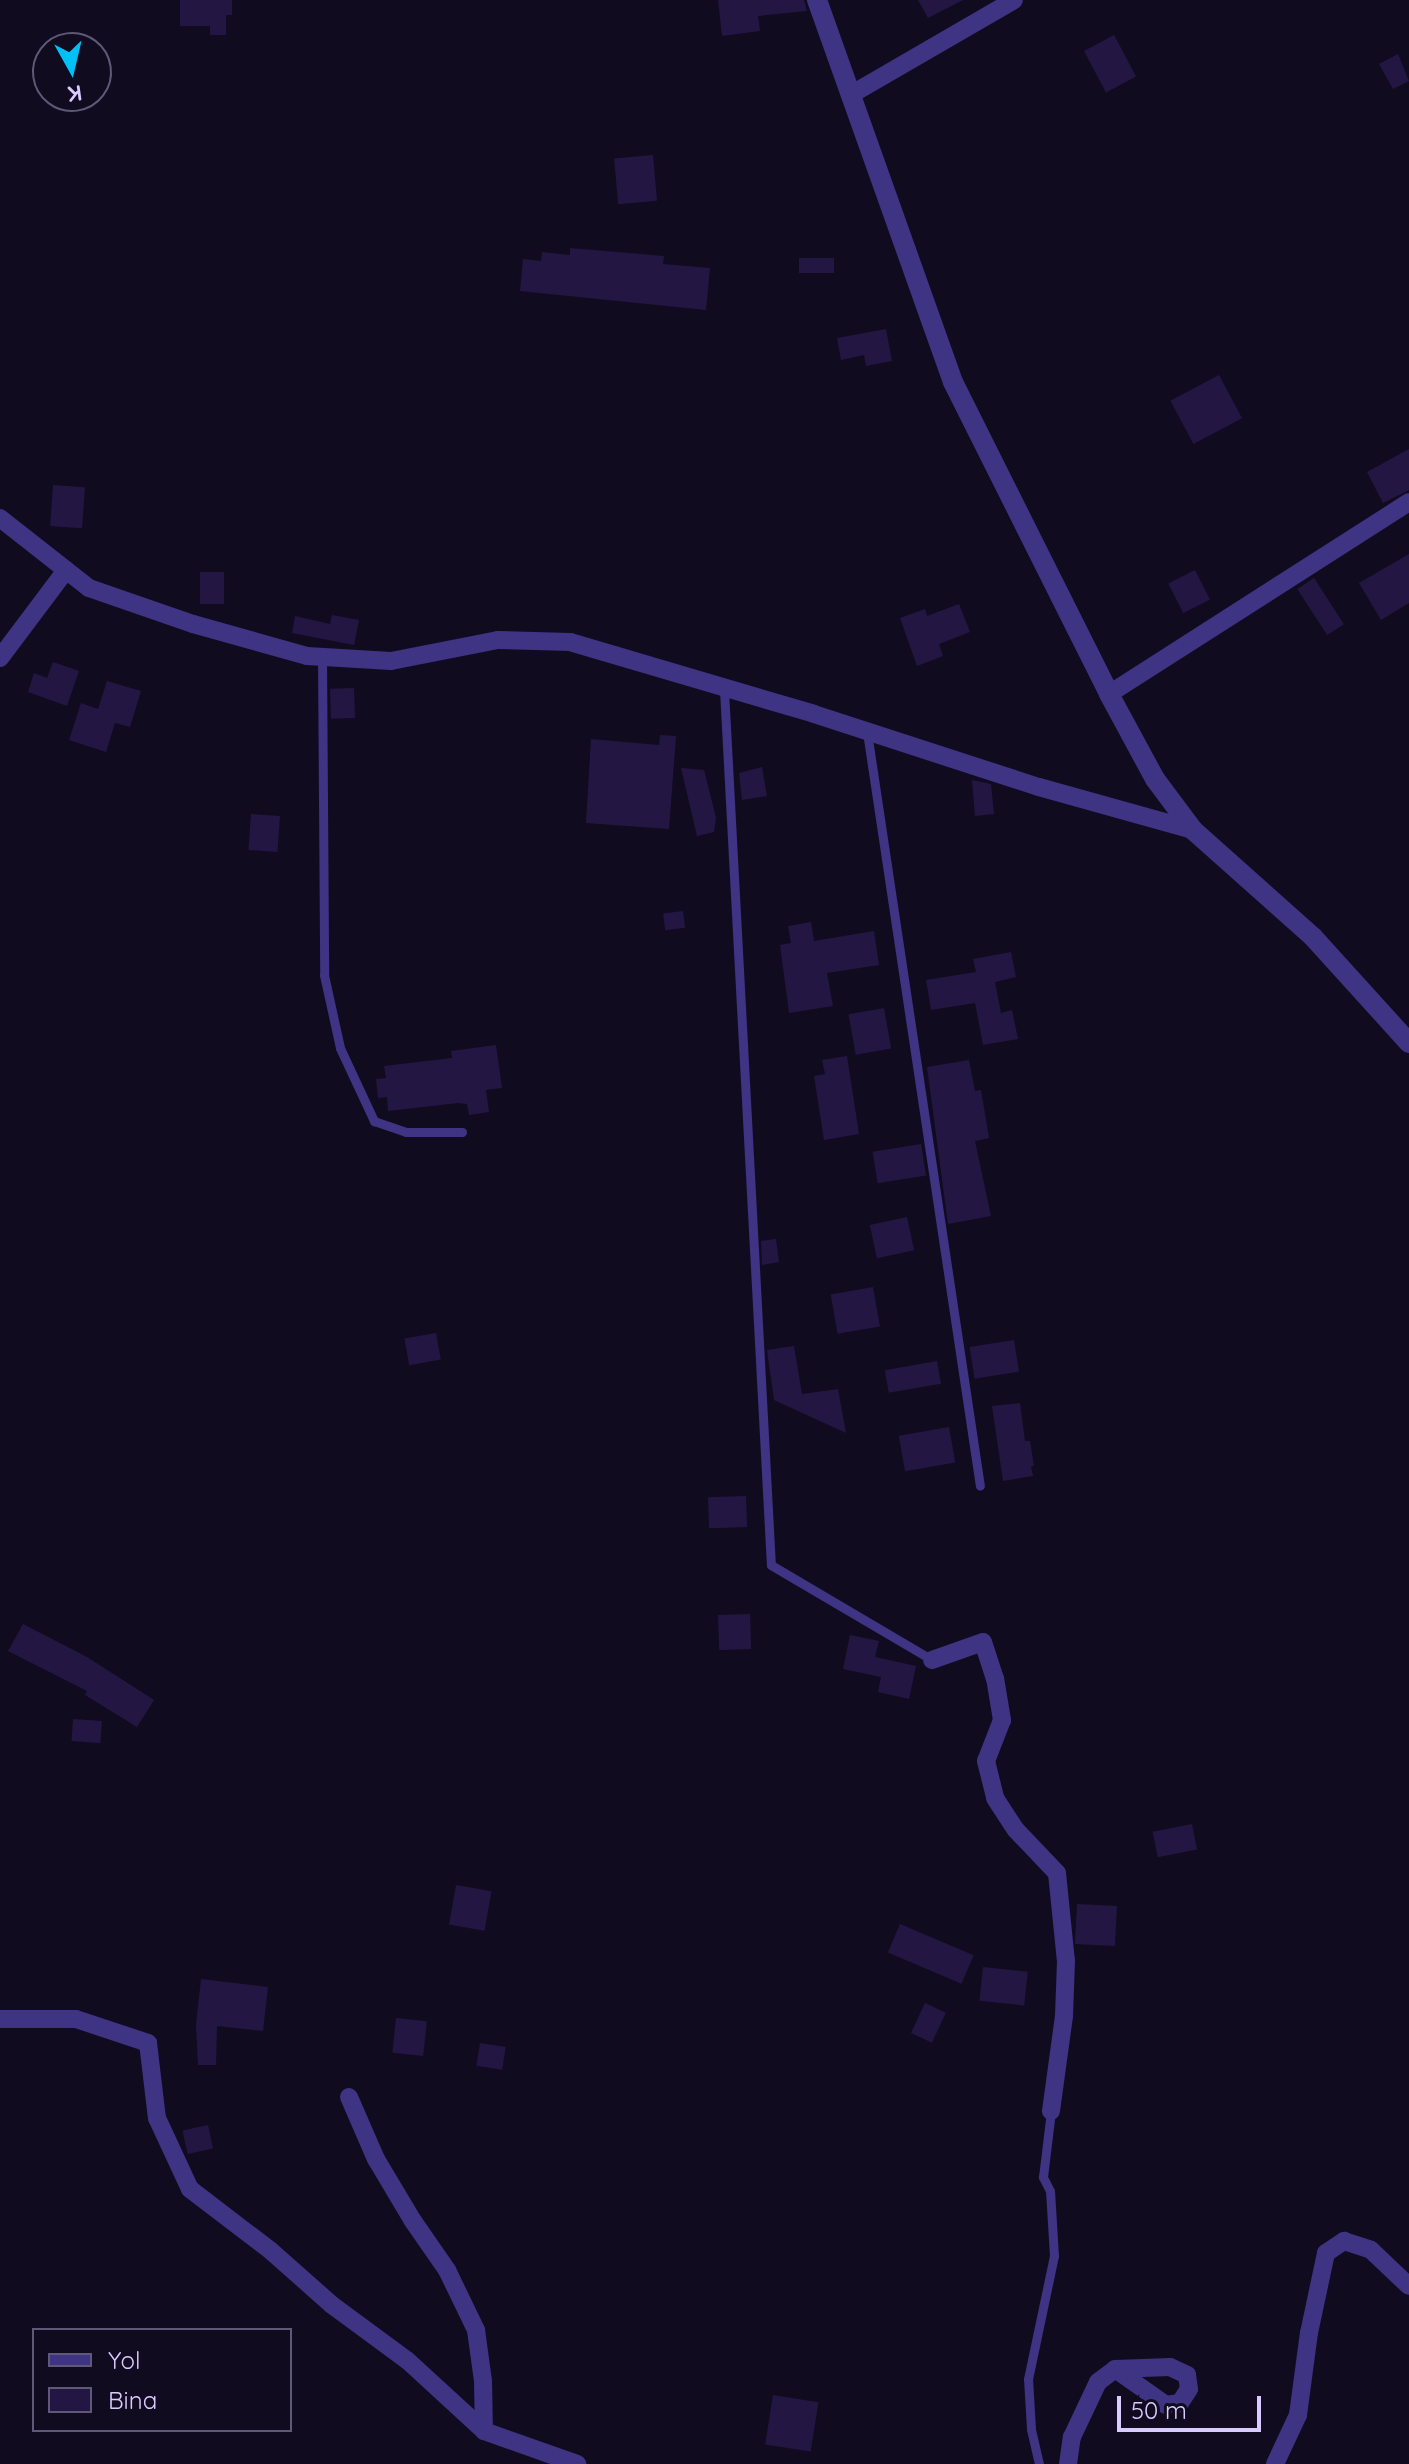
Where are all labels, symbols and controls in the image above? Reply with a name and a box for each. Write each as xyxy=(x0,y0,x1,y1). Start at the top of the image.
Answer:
north arrow xyxy=(32,32,112,112)
text: K xyxy=(66,79,84,109)
legend xyxy=(32,2328,292,2432)
text: Yol xyxy=(108,2345,140,2375)
scale bar xyxy=(1121,2380,1265,2430)
text: Bina xyxy=(108,2385,157,2415)
text: 50 m xyxy=(1131,2395,1187,2425)

